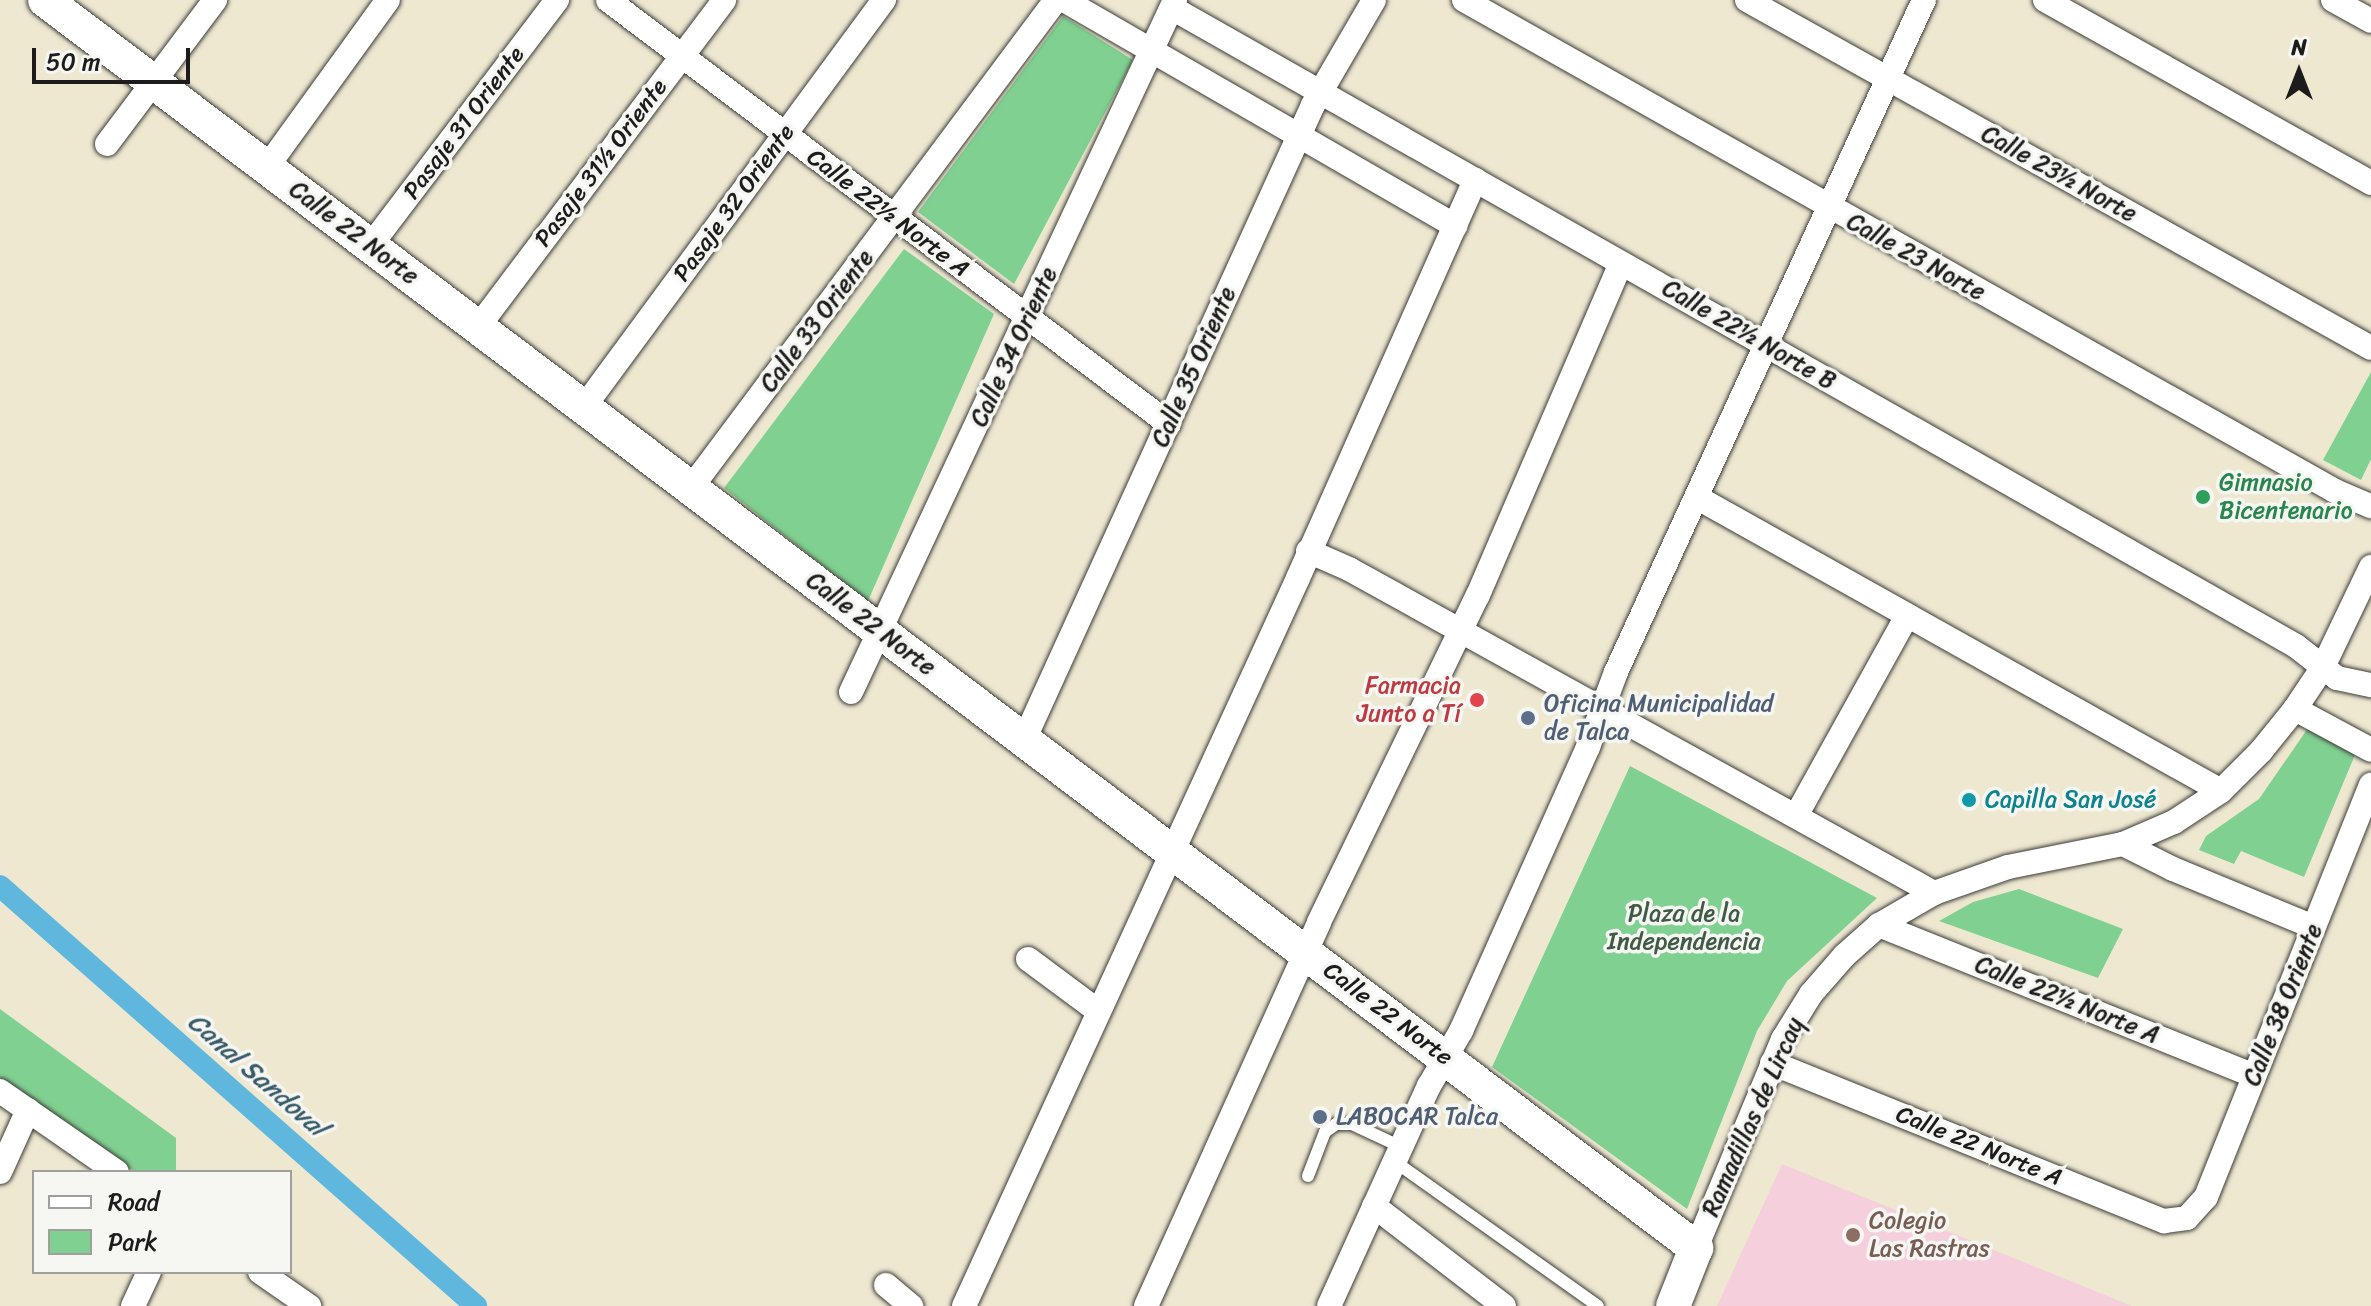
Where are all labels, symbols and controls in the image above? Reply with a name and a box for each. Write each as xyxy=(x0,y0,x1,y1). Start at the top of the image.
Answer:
text: N xyxy=(2291,28,2307,67)
scale bar xyxy=(36,32,194,82)
north arrow xyxy=(2259,32,2339,112)
text: 50 m xyxy=(46,41,101,83)
street label: Pasaje 31 Oriente xyxy=(397,41,531,205)
street label: Pasaje 31½ Oriente xyxy=(529,73,673,253)
street label: Pasaje 32 Oriente xyxy=(667,119,801,287)
street label: Calle 23½ Norte xyxy=(1976,119,2142,229)
street label: Calle 22½ Norte A xyxy=(801,143,975,283)
street label: Calle 22 Norte xyxy=(284,175,424,291)
street label: Calle 23 Norte xyxy=(1842,207,1990,307)
street label: Calle 33 Oriente xyxy=(754,244,880,398)
street label: Calle 34 Oriente xyxy=(965,263,1063,431)
street label: Calle 22½ Norte B xyxy=(1657,274,1841,396)
street label: Calle 35 Oriente xyxy=(1146,283,1242,451)
place label: Gimnasio Bicentenario xyxy=(2219,469,2353,525)
marker: Gimnasio Bicentenario xyxy=(2194,488,2212,506)
street label: Calle 22 Norte xyxy=(801,566,941,682)
place label: Farmacia Junto a Tí xyxy=(1357,672,1461,728)
place label: Oficina Municipalidad de Talca xyxy=(1544,690,1773,746)
marker: Farmacia Junto a Tí xyxy=(1468,691,1486,709)
marker: Oficina Municipalidad de Talca xyxy=(1519,709,1537,727)
place label: Capilla San José xyxy=(1985,786,2156,814)
marker: Capilla San José xyxy=(1960,791,1978,809)
park label: Plaza de la Independencia xyxy=(1607,900,1761,956)
street label: Calle 38 Oriente xyxy=(2237,920,2329,1090)
street label: Calle 22½ Norte A xyxy=(1971,950,2163,1050)
street label: Calle 22 Norte xyxy=(1318,956,1458,1072)
water label: Canal Sandoval xyxy=(181,1006,333,1144)
street label: Ramadillas de Lircay xyxy=(1696,1013,1810,1221)
street label: Calle 22 Norte A xyxy=(1892,1100,2066,1192)
place label: LABOCAR Talca xyxy=(1336,1103,1499,1131)
marker: LABOCAR Talca xyxy=(1311,1108,1329,1126)
legend xyxy=(32,1170,292,1274)
text: Road xyxy=(108,1181,159,1223)
place label: Colegio Las Rastras xyxy=(1869,1207,1990,1263)
text: Park xyxy=(108,1221,157,1263)
marker: Colegio Las Rastras xyxy=(1844,1226,1862,1244)

